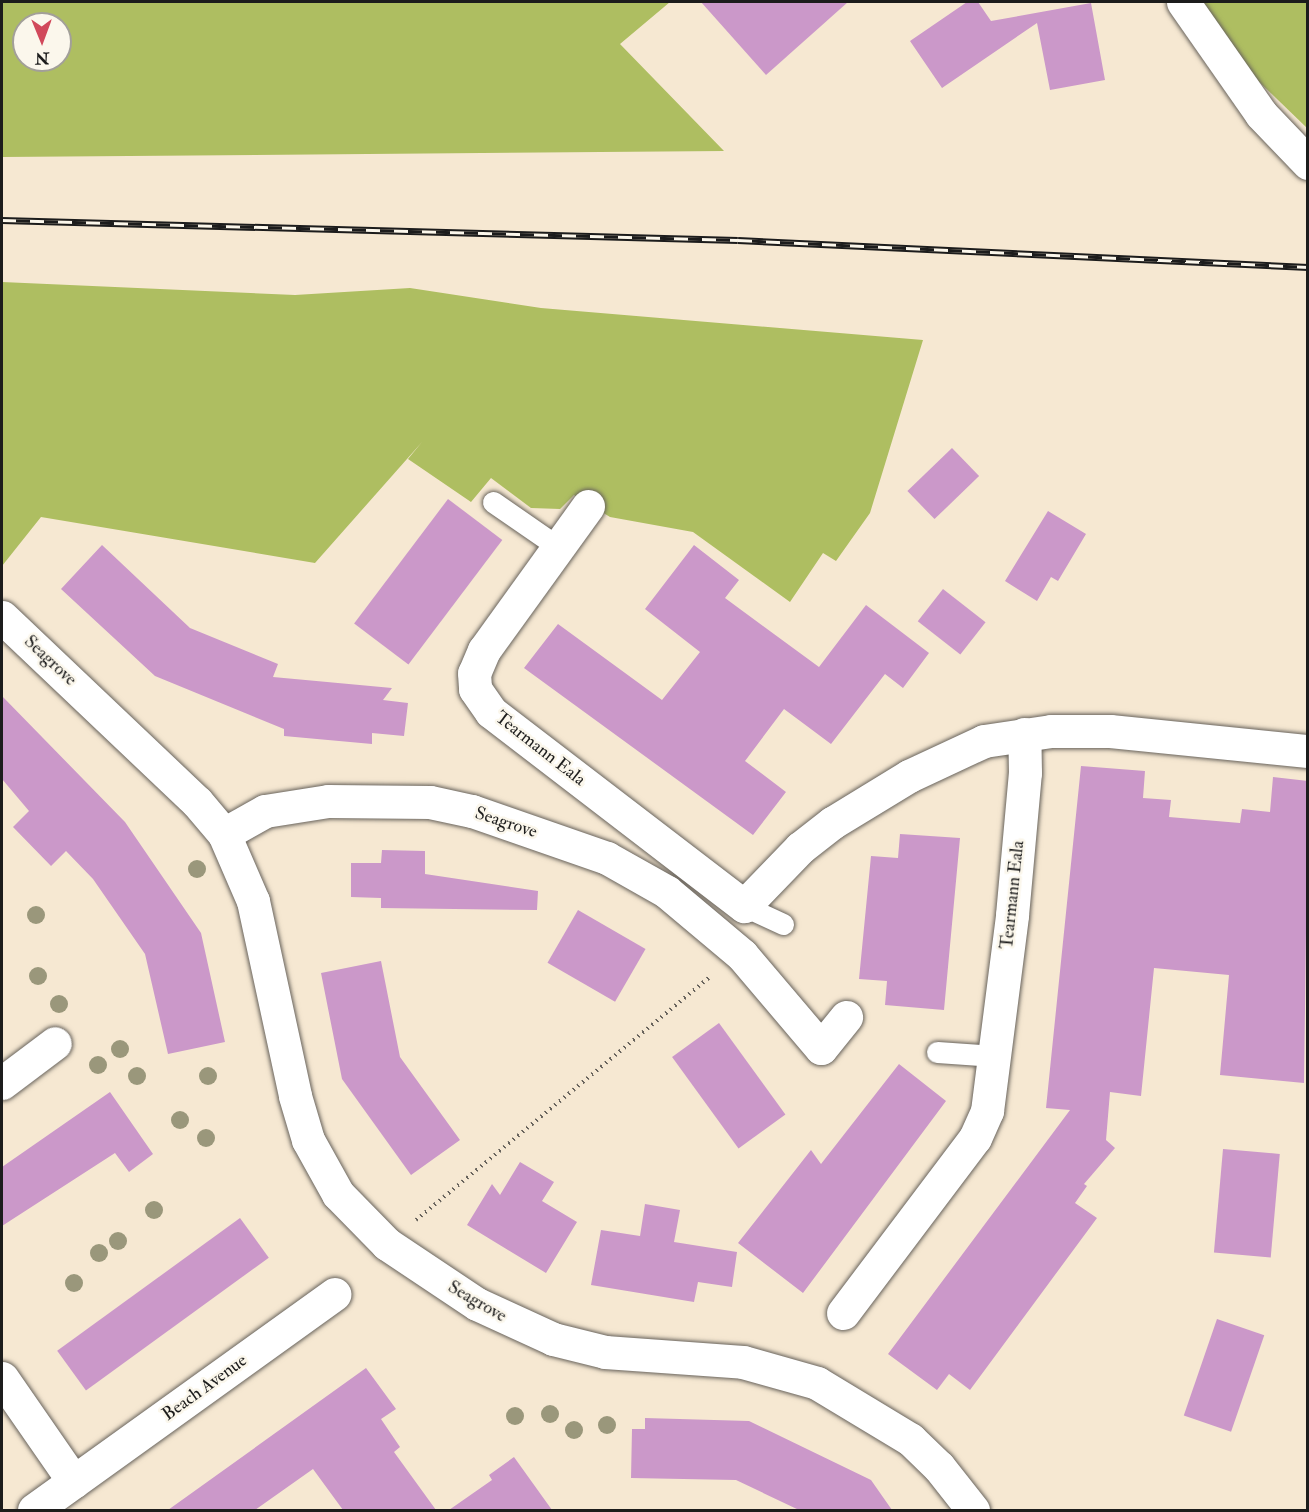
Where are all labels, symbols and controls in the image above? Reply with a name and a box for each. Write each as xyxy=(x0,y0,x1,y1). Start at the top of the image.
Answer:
north arrow xyxy=(12,12,72,72)
text: N xyxy=(35,48,50,68)
street label: Seagrove xyxy=(19,631,81,691)
street label: Tearmann Eala xyxy=(490,707,590,791)
street label: Seagrove xyxy=(472,803,540,843)
street label: Tearmann Eala xyxy=(997,840,1029,950)
street label: Seagrove xyxy=(444,1277,510,1327)
street label: Beach Avenue xyxy=(158,1350,252,1426)

